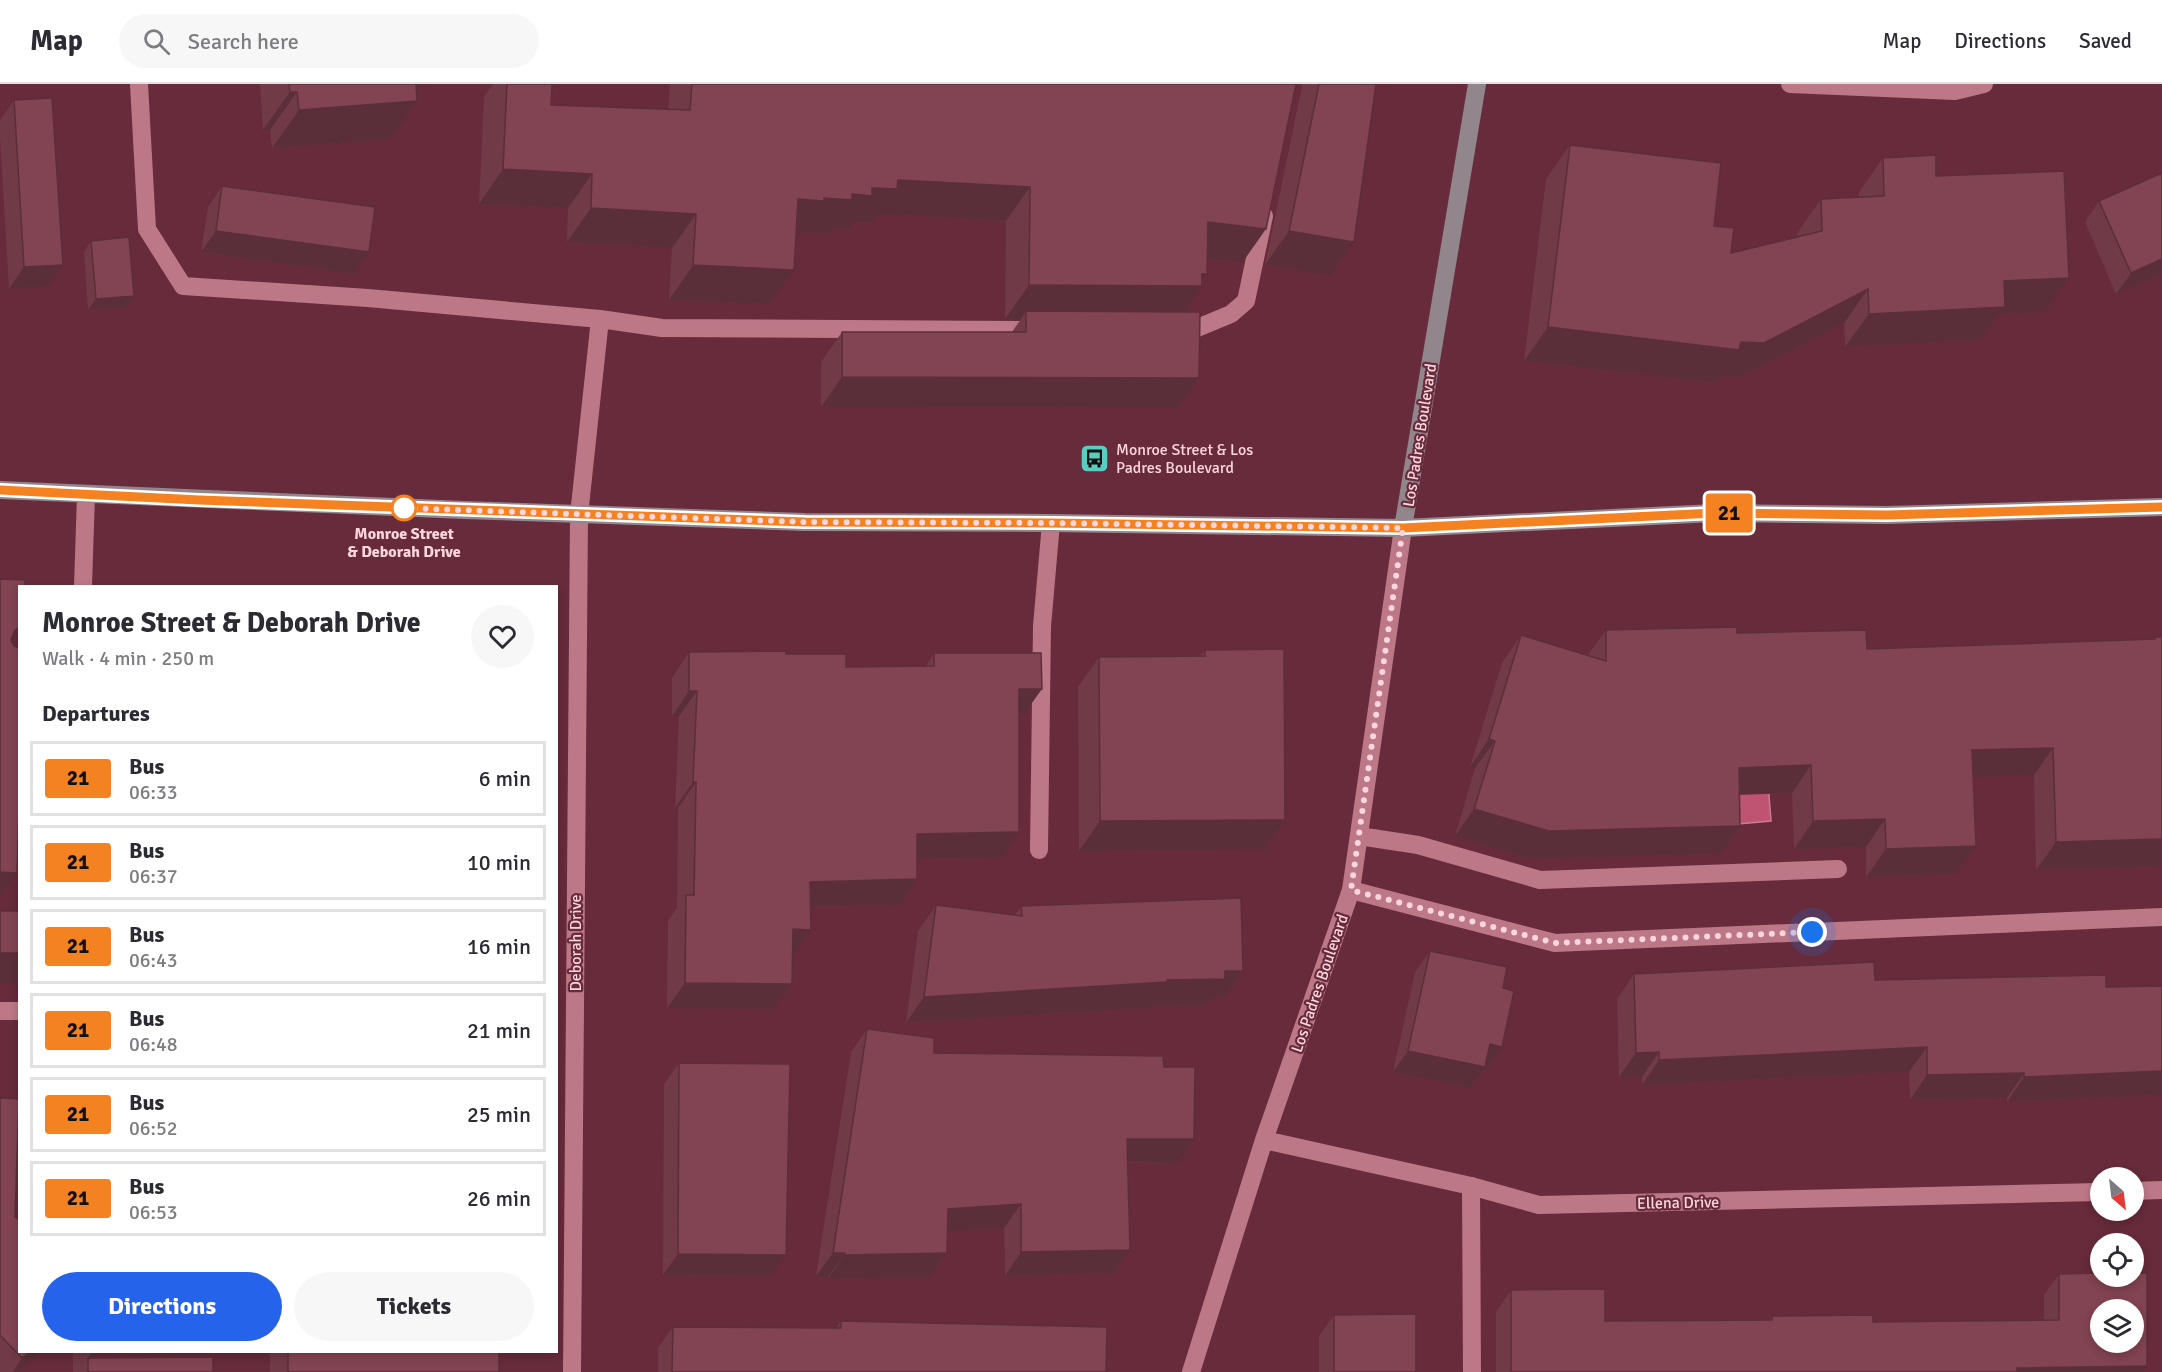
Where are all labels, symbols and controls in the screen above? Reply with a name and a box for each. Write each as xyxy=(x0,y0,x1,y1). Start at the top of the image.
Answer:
search box xyxy=(119,14,539,68)
text: Map xyxy=(30,24,83,58)
icon: search xyxy=(140,25,173,58)
text: Search here xyxy=(188,28,299,55)
text: Map xyxy=(1883,28,1921,54)
text: Directions xyxy=(1954,28,2046,54)
text: Saved xyxy=(2079,28,2132,54)
street label: Los Padres Boulevard xyxy=(1399,362,1441,508)
place label: Monroe Street & Los Padres Boulevard xyxy=(1116,440,1253,478)
bus stop icon: Monroe Street & Los Padres Boulevard xyxy=(1079,442,1111,474)
line badge: 21 xyxy=(1702,494,1756,532)
marker: Monroe Street & Deborah Drive xyxy=(391,495,417,521)
text: 21 xyxy=(1718,500,1740,526)
place label: Monroe Street & Deborah Drive xyxy=(347,524,461,562)
button: heart xyxy=(471,605,534,668)
text: Monroe Street & Deborah Drive xyxy=(42,606,421,640)
text: Walk · 4 min · 250 m xyxy=(42,646,214,671)
text: Departures xyxy=(42,700,150,727)
text: Bus xyxy=(129,753,164,780)
text: 21 xyxy=(67,765,89,791)
text: 6 min xyxy=(479,765,531,792)
text: 06:33 xyxy=(129,780,178,805)
text: Bus xyxy=(129,837,164,864)
text: 21 xyxy=(67,849,89,875)
text: 10 min xyxy=(467,849,531,876)
text: 06:37 xyxy=(129,864,178,889)
street label: Deborah Drive xyxy=(566,894,586,992)
street label: Los Padres Boulevard xyxy=(1287,912,1353,1055)
your location xyxy=(1797,917,1827,947)
text: Bus xyxy=(129,921,164,948)
text: 21 xyxy=(67,933,89,959)
text: 16 min xyxy=(467,933,531,960)
text: 06:43 xyxy=(129,948,178,973)
text: Bus xyxy=(129,1005,164,1032)
text: 21 xyxy=(67,1017,89,1043)
text: 21 min xyxy=(467,1017,531,1044)
text: 06:48 xyxy=(129,1032,178,1057)
text: Bus xyxy=(129,1089,164,1116)
text: 21 xyxy=(67,1101,89,1127)
text: 25 min xyxy=(467,1101,531,1128)
text: 06:52 xyxy=(129,1116,178,1141)
north arrow xyxy=(2090,1167,2144,1221)
map controls xyxy=(2090,1167,2144,1353)
text: Bus xyxy=(129,1173,164,1200)
text: 21 xyxy=(67,1185,89,1211)
text: 26 min xyxy=(467,1185,531,1212)
street label: Ellena Drive xyxy=(1637,1192,1719,1214)
text: 06:53 xyxy=(129,1200,178,1225)
button: locate xyxy=(2090,1233,2144,1287)
button: Directions xyxy=(42,1272,282,1341)
button: Tickets xyxy=(294,1272,534,1341)
button: layers xyxy=(2090,1299,2144,1353)

